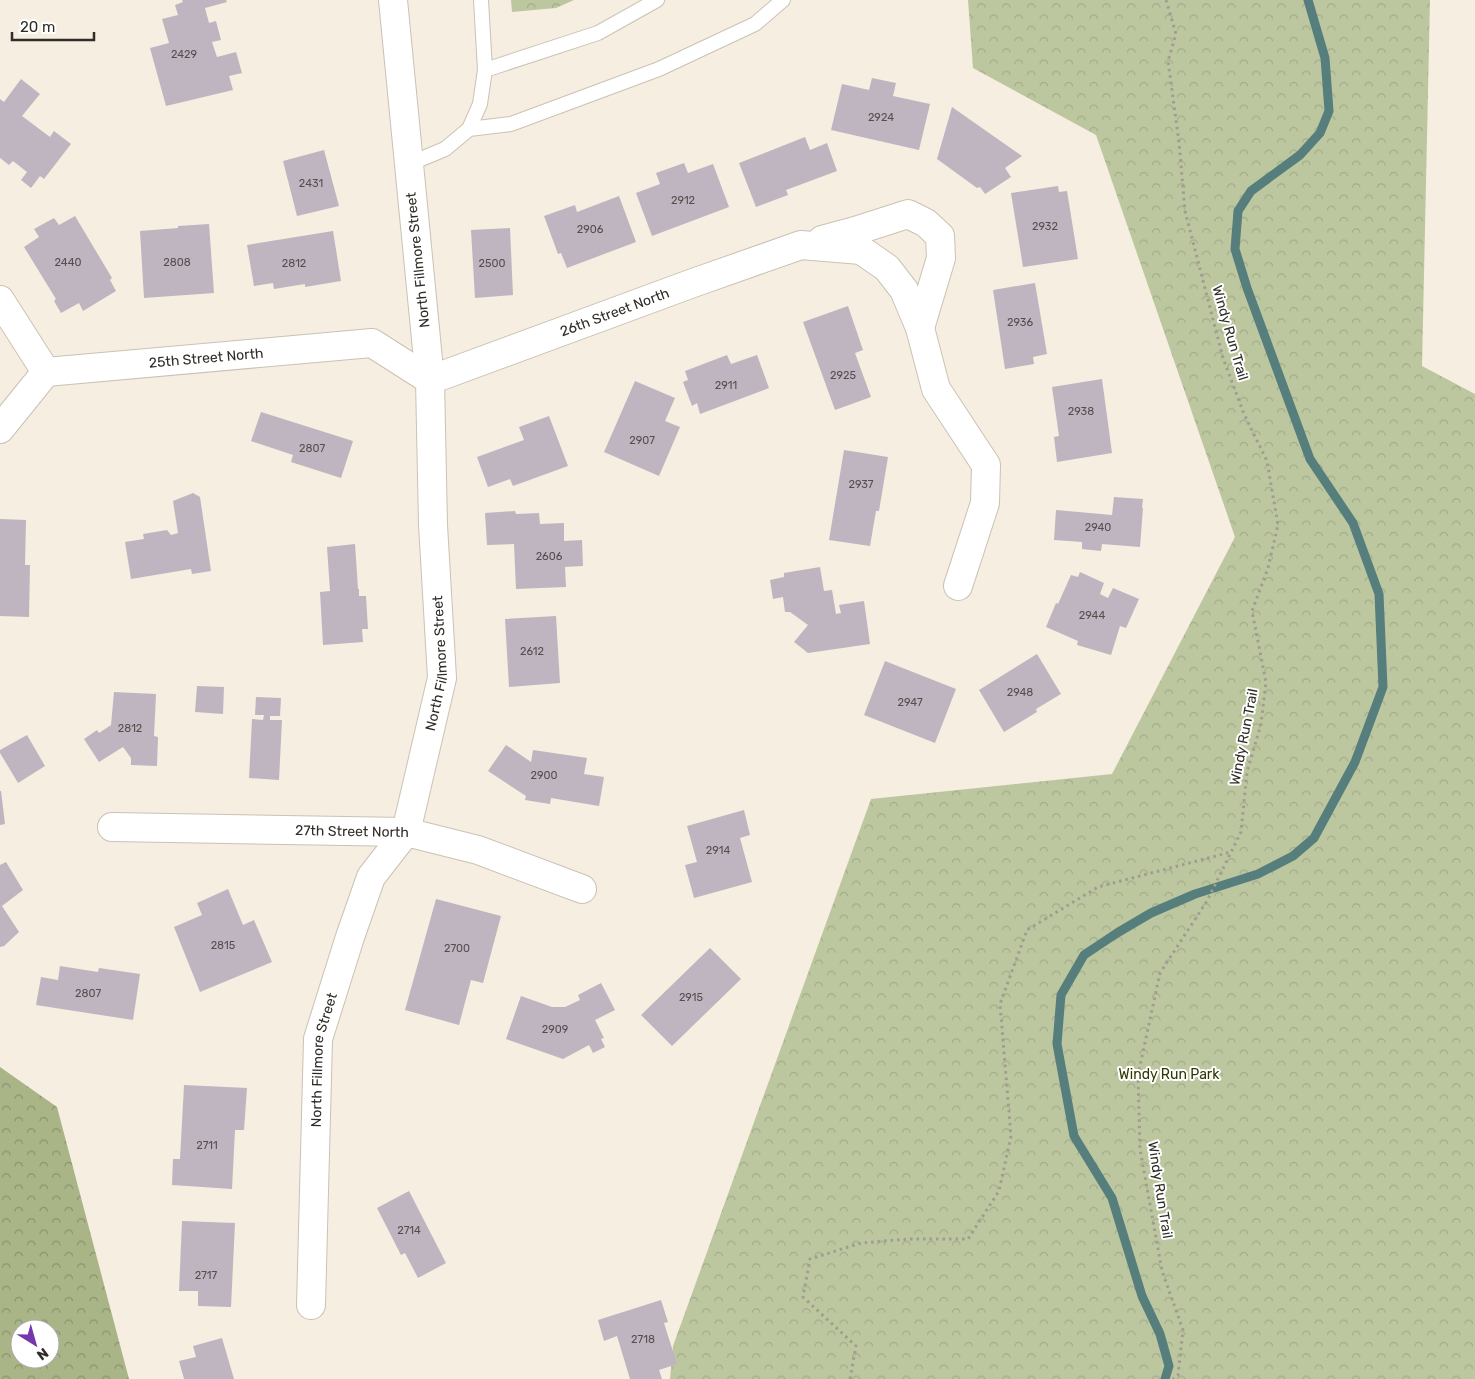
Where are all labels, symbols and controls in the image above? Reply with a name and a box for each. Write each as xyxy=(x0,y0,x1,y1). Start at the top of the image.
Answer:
scale bar xyxy=(12,10,95,42)
text: 20 m xyxy=(20,18,55,36)
house number: 2429 xyxy=(171,48,197,61)
house number: 2924 xyxy=(868,111,894,124)
house number: 2431 xyxy=(299,177,323,190)
street label: North Fillmore Street xyxy=(402,191,434,329)
house number: 2912 xyxy=(671,194,695,207)
house number: 2932 xyxy=(1032,220,1058,233)
house number: 2906 xyxy=(577,223,604,236)
house number: 2440 xyxy=(55,256,82,269)
house number: 2808 xyxy=(163,256,191,269)
house number: 2812 xyxy=(282,257,306,270)
house number: 2500 xyxy=(479,257,505,270)
street label: 26th Street North xyxy=(558,284,672,340)
street label: Windy Run Trail xyxy=(1208,284,1252,382)
house number: 2936 xyxy=(1007,316,1033,329)
street label: 25th Street North xyxy=(148,344,264,371)
house number: 2925 xyxy=(830,369,856,382)
house number: 2911 xyxy=(715,379,737,392)
house number: 2938 xyxy=(1068,405,1094,418)
house number: 2907 xyxy=(629,434,655,447)
house number: 2807 xyxy=(299,442,325,455)
house number: 2937 xyxy=(848,478,874,491)
house number: 2940 xyxy=(1085,521,1111,534)
house number: 2606 xyxy=(536,550,563,563)
street label: North Fillmore Street xyxy=(421,595,451,732)
house number: 2944 xyxy=(1079,609,1105,622)
house number: 2612 xyxy=(520,645,544,658)
house number: 2948 xyxy=(1007,686,1033,699)
street label: Windy Run Trail xyxy=(1226,687,1262,787)
house number: 2947 xyxy=(897,696,923,709)
house number: 2812 xyxy=(118,722,142,735)
house number: 2900 xyxy=(531,769,557,782)
street label: 27th Street North xyxy=(295,822,409,841)
house number: 2914 xyxy=(706,844,730,857)
house number: 2815 xyxy=(211,939,236,952)
house number: 2700 xyxy=(444,942,470,955)
house number: 2807 xyxy=(75,987,101,1000)
street label: North Fillmore Street xyxy=(307,990,341,1128)
house number: 2915 xyxy=(679,991,704,1004)
house number: 2909 xyxy=(542,1023,568,1036)
park label: Windy Run Park xyxy=(1119,1066,1220,1083)
house number: 2711 xyxy=(196,1139,218,1152)
street label: Windy Run Trail xyxy=(1144,1140,1176,1240)
house number: 2714 xyxy=(397,1224,421,1237)
house number: 2717 xyxy=(195,1269,218,1282)
north arrow xyxy=(10,1319,60,1369)
house number: 2718 xyxy=(631,1333,655,1346)
text: N xyxy=(33,1344,52,1364)

